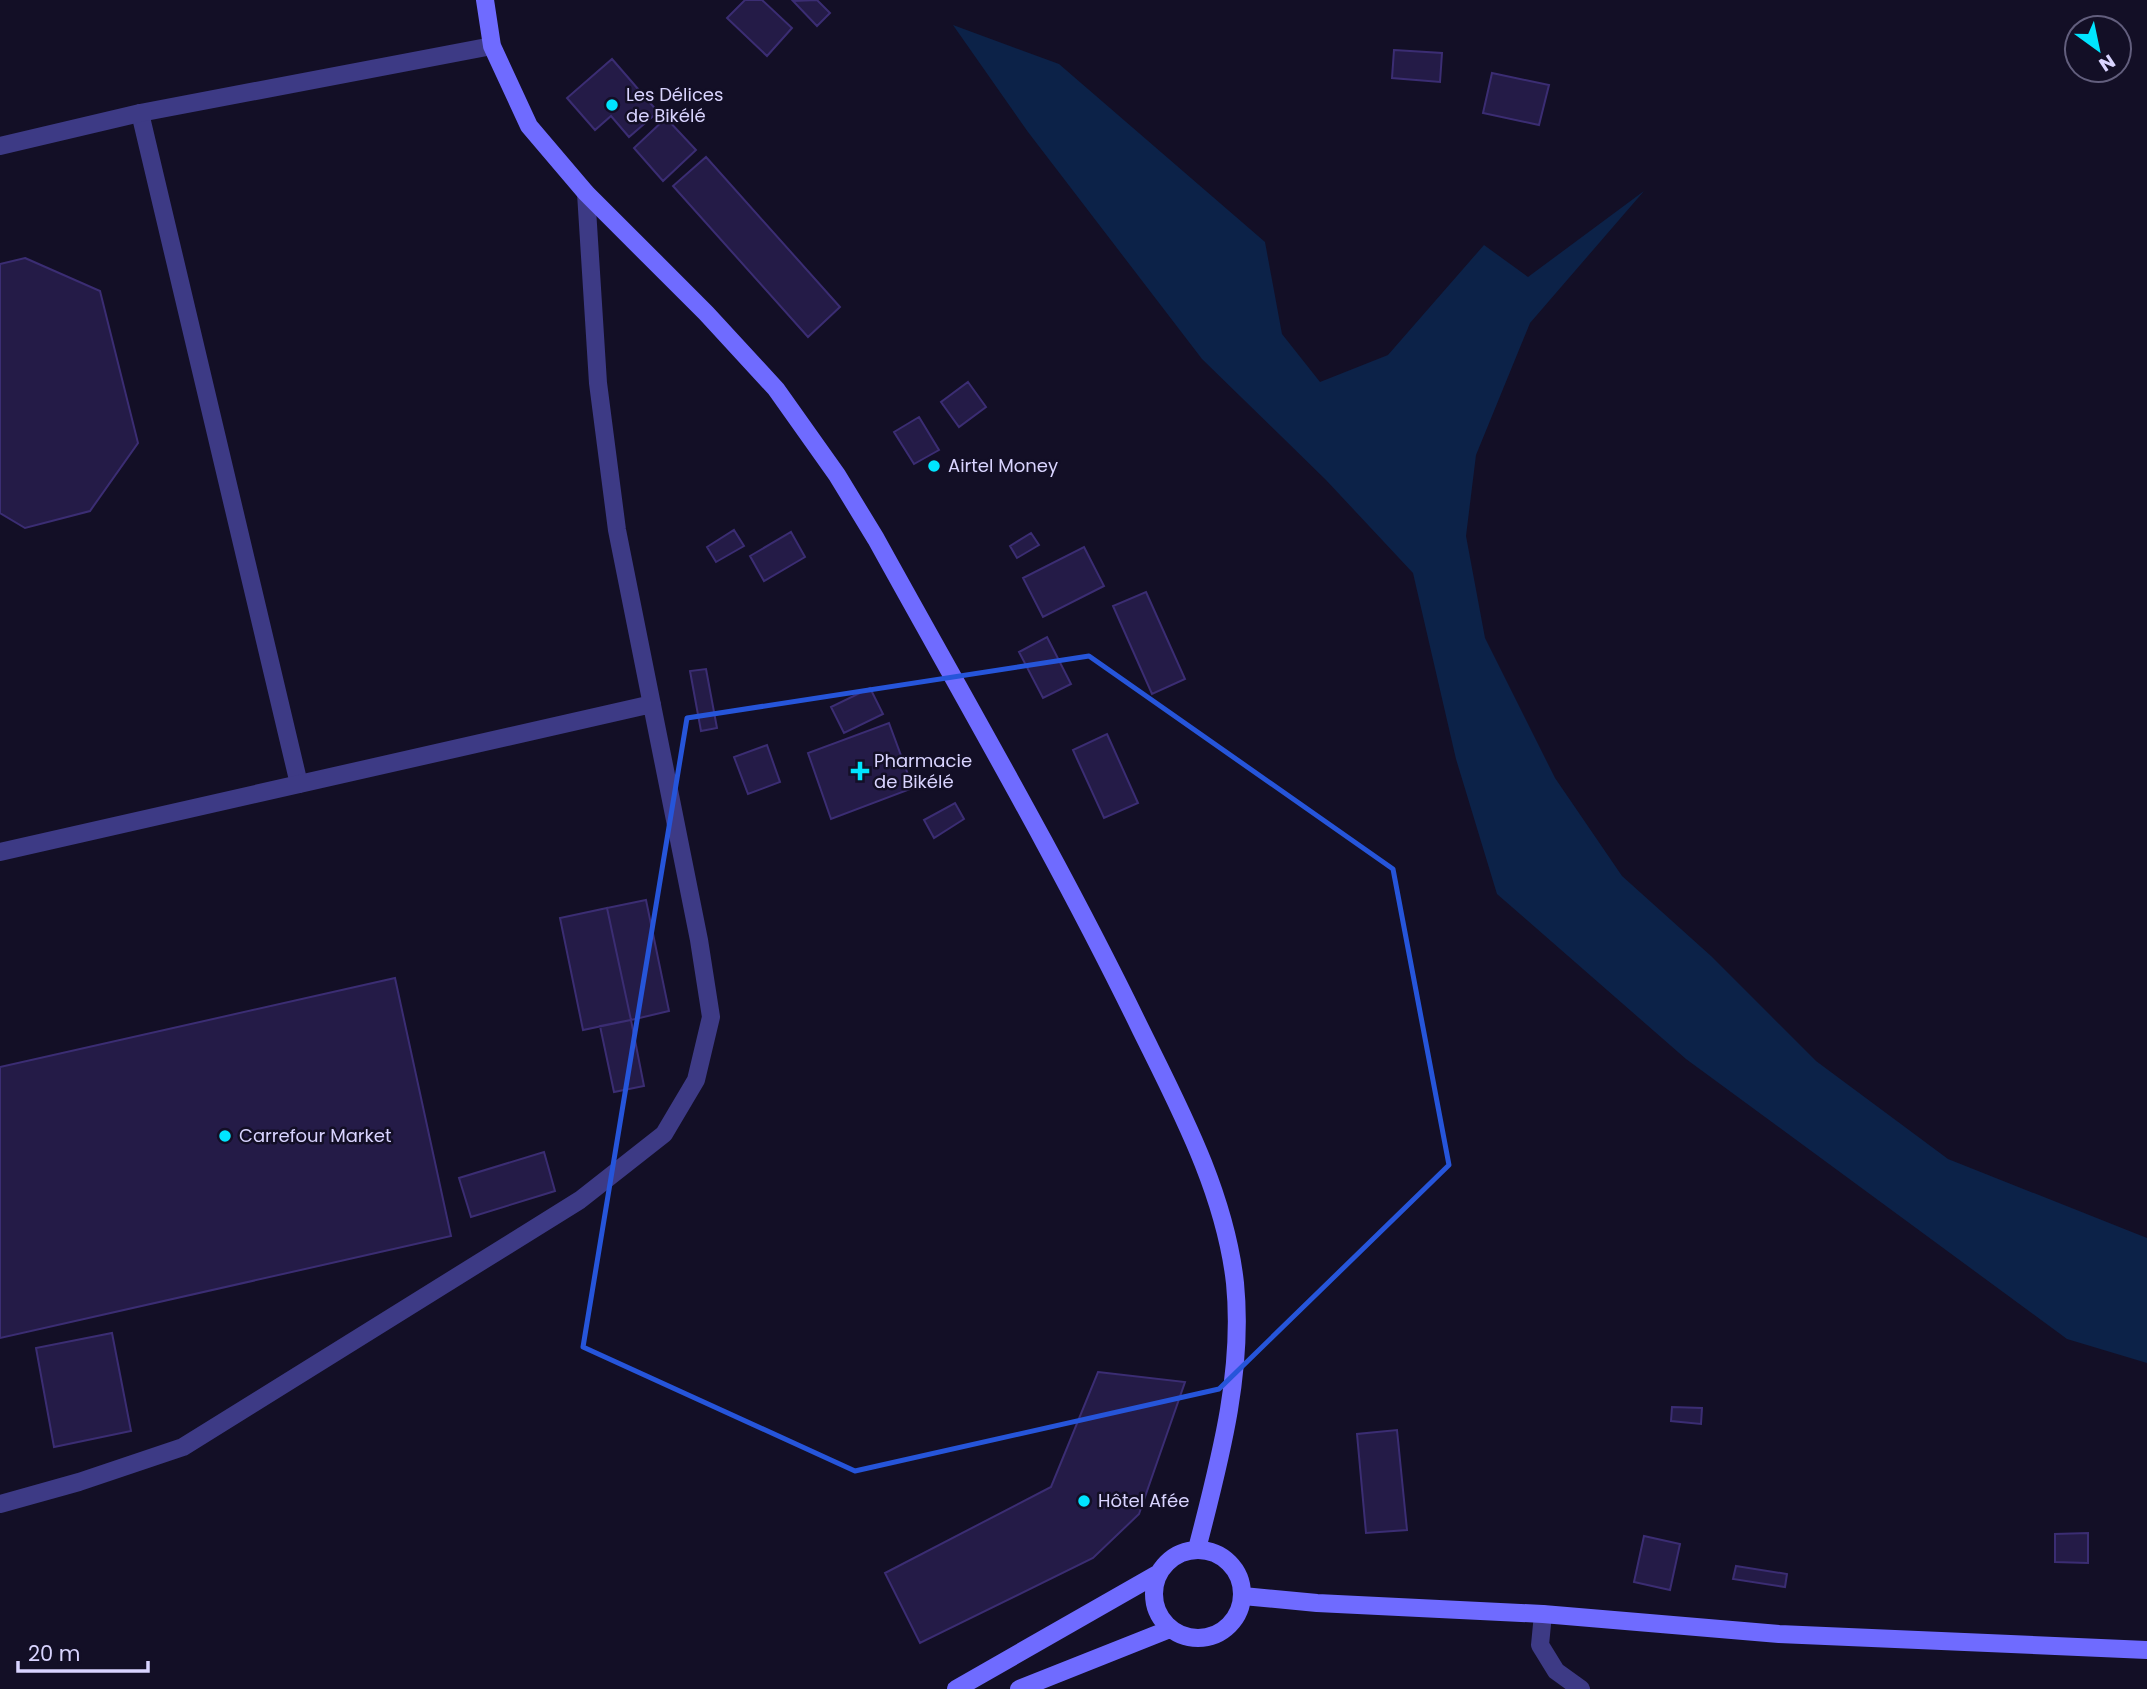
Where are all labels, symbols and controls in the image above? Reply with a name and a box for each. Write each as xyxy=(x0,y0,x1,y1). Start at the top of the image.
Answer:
north arrow xyxy=(2063,14,2133,84)
text: N xyxy=(2094,48,2120,78)
place label: Les Délices de Bikélé xyxy=(626,82,723,128)
marker: Les Délices de Bikélé xyxy=(604,97,620,113)
place label: Airtel Money xyxy=(948,453,1058,478)
marker: Airtel Money xyxy=(926,458,942,474)
place label: Pharmacie de Bikélé xyxy=(874,748,972,794)
marker: Pharmacie de Bikélé xyxy=(852,763,868,779)
place label: Carrefour Market xyxy=(239,1123,392,1148)
marker: Carrefour Market xyxy=(217,1128,233,1144)
place label: Hôtel Afée xyxy=(1098,1488,1189,1513)
marker: Hôtel Afée xyxy=(1076,1493,1092,1509)
scale bar xyxy=(18,1630,147,1674)
text: 20 m xyxy=(28,1639,81,1668)

